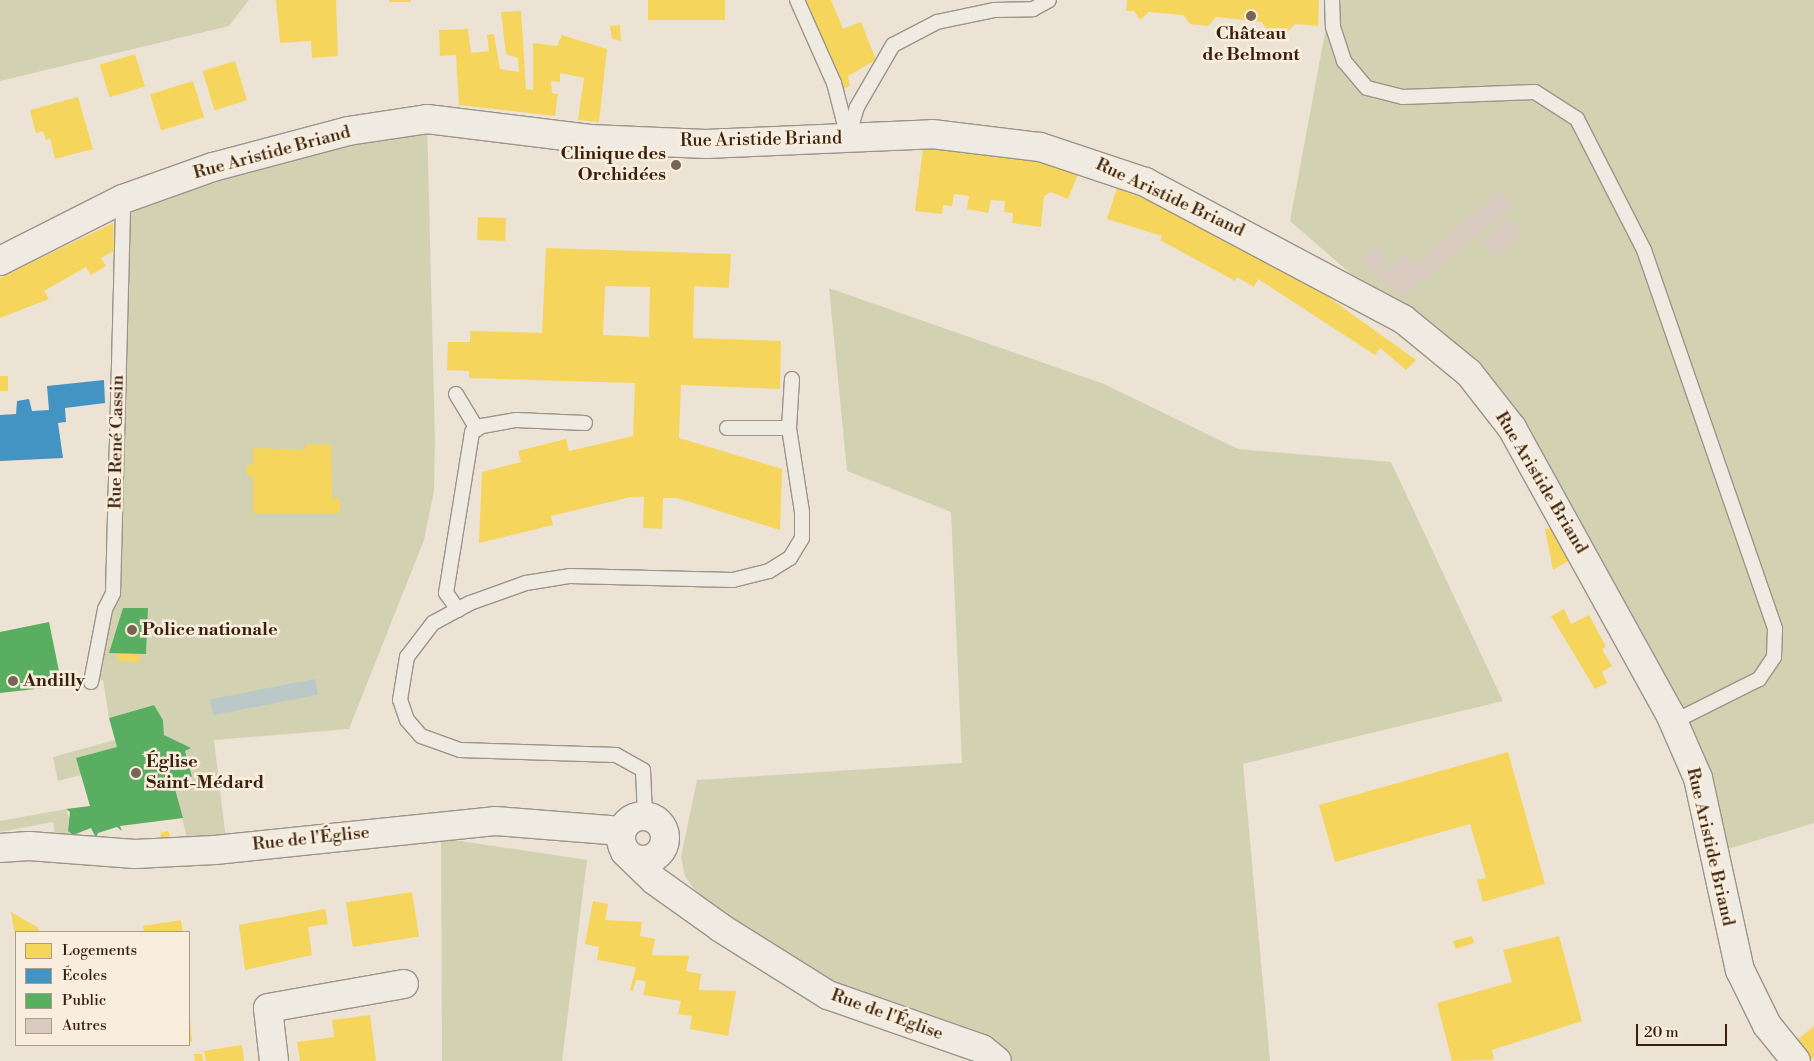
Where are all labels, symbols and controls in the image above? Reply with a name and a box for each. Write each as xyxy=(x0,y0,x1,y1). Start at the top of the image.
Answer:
marker: Château de Belmont xyxy=(1245,10,1257,22)
place label: Château de Belmont xyxy=(1202,24,1300,66)
street label: Rue Aristide Briand xyxy=(191,122,353,184)
street label: Rue Aristide Briand xyxy=(680,128,842,152)
place label: Clinique des Orchidées xyxy=(561,144,666,186)
street label: Rue Aristide Briand xyxy=(1092,154,1248,242)
marker: Clinique des Orchidées xyxy=(670,159,682,171)
street label: Rue René Cassin xyxy=(105,375,129,509)
street label: Rue Aristide Briand xyxy=(1490,408,1592,558)
place label: Police nationale xyxy=(142,619,278,641)
marker: Police nationale xyxy=(126,624,138,636)
place label: Andilly xyxy=(23,670,85,692)
marker: Andilly xyxy=(7,675,19,687)
place label: Église Saint-Médard xyxy=(146,752,264,794)
street label: Rue Aristide Briand xyxy=(1681,766,1739,928)
marker: Église Saint-Médard xyxy=(130,767,142,779)
street label: Rue de l'Église xyxy=(251,822,371,856)
legend xyxy=(15,931,190,1046)
text: Logements xyxy=(62,941,137,960)
text: Écoles xyxy=(62,966,107,985)
street label: Rue de l'Église xyxy=(828,985,946,1045)
text: Public xyxy=(62,991,106,1010)
scale bar xyxy=(1639,1014,1730,1046)
text: Autres xyxy=(62,1016,107,1035)
text: 20 m xyxy=(1644,1023,1679,1042)

